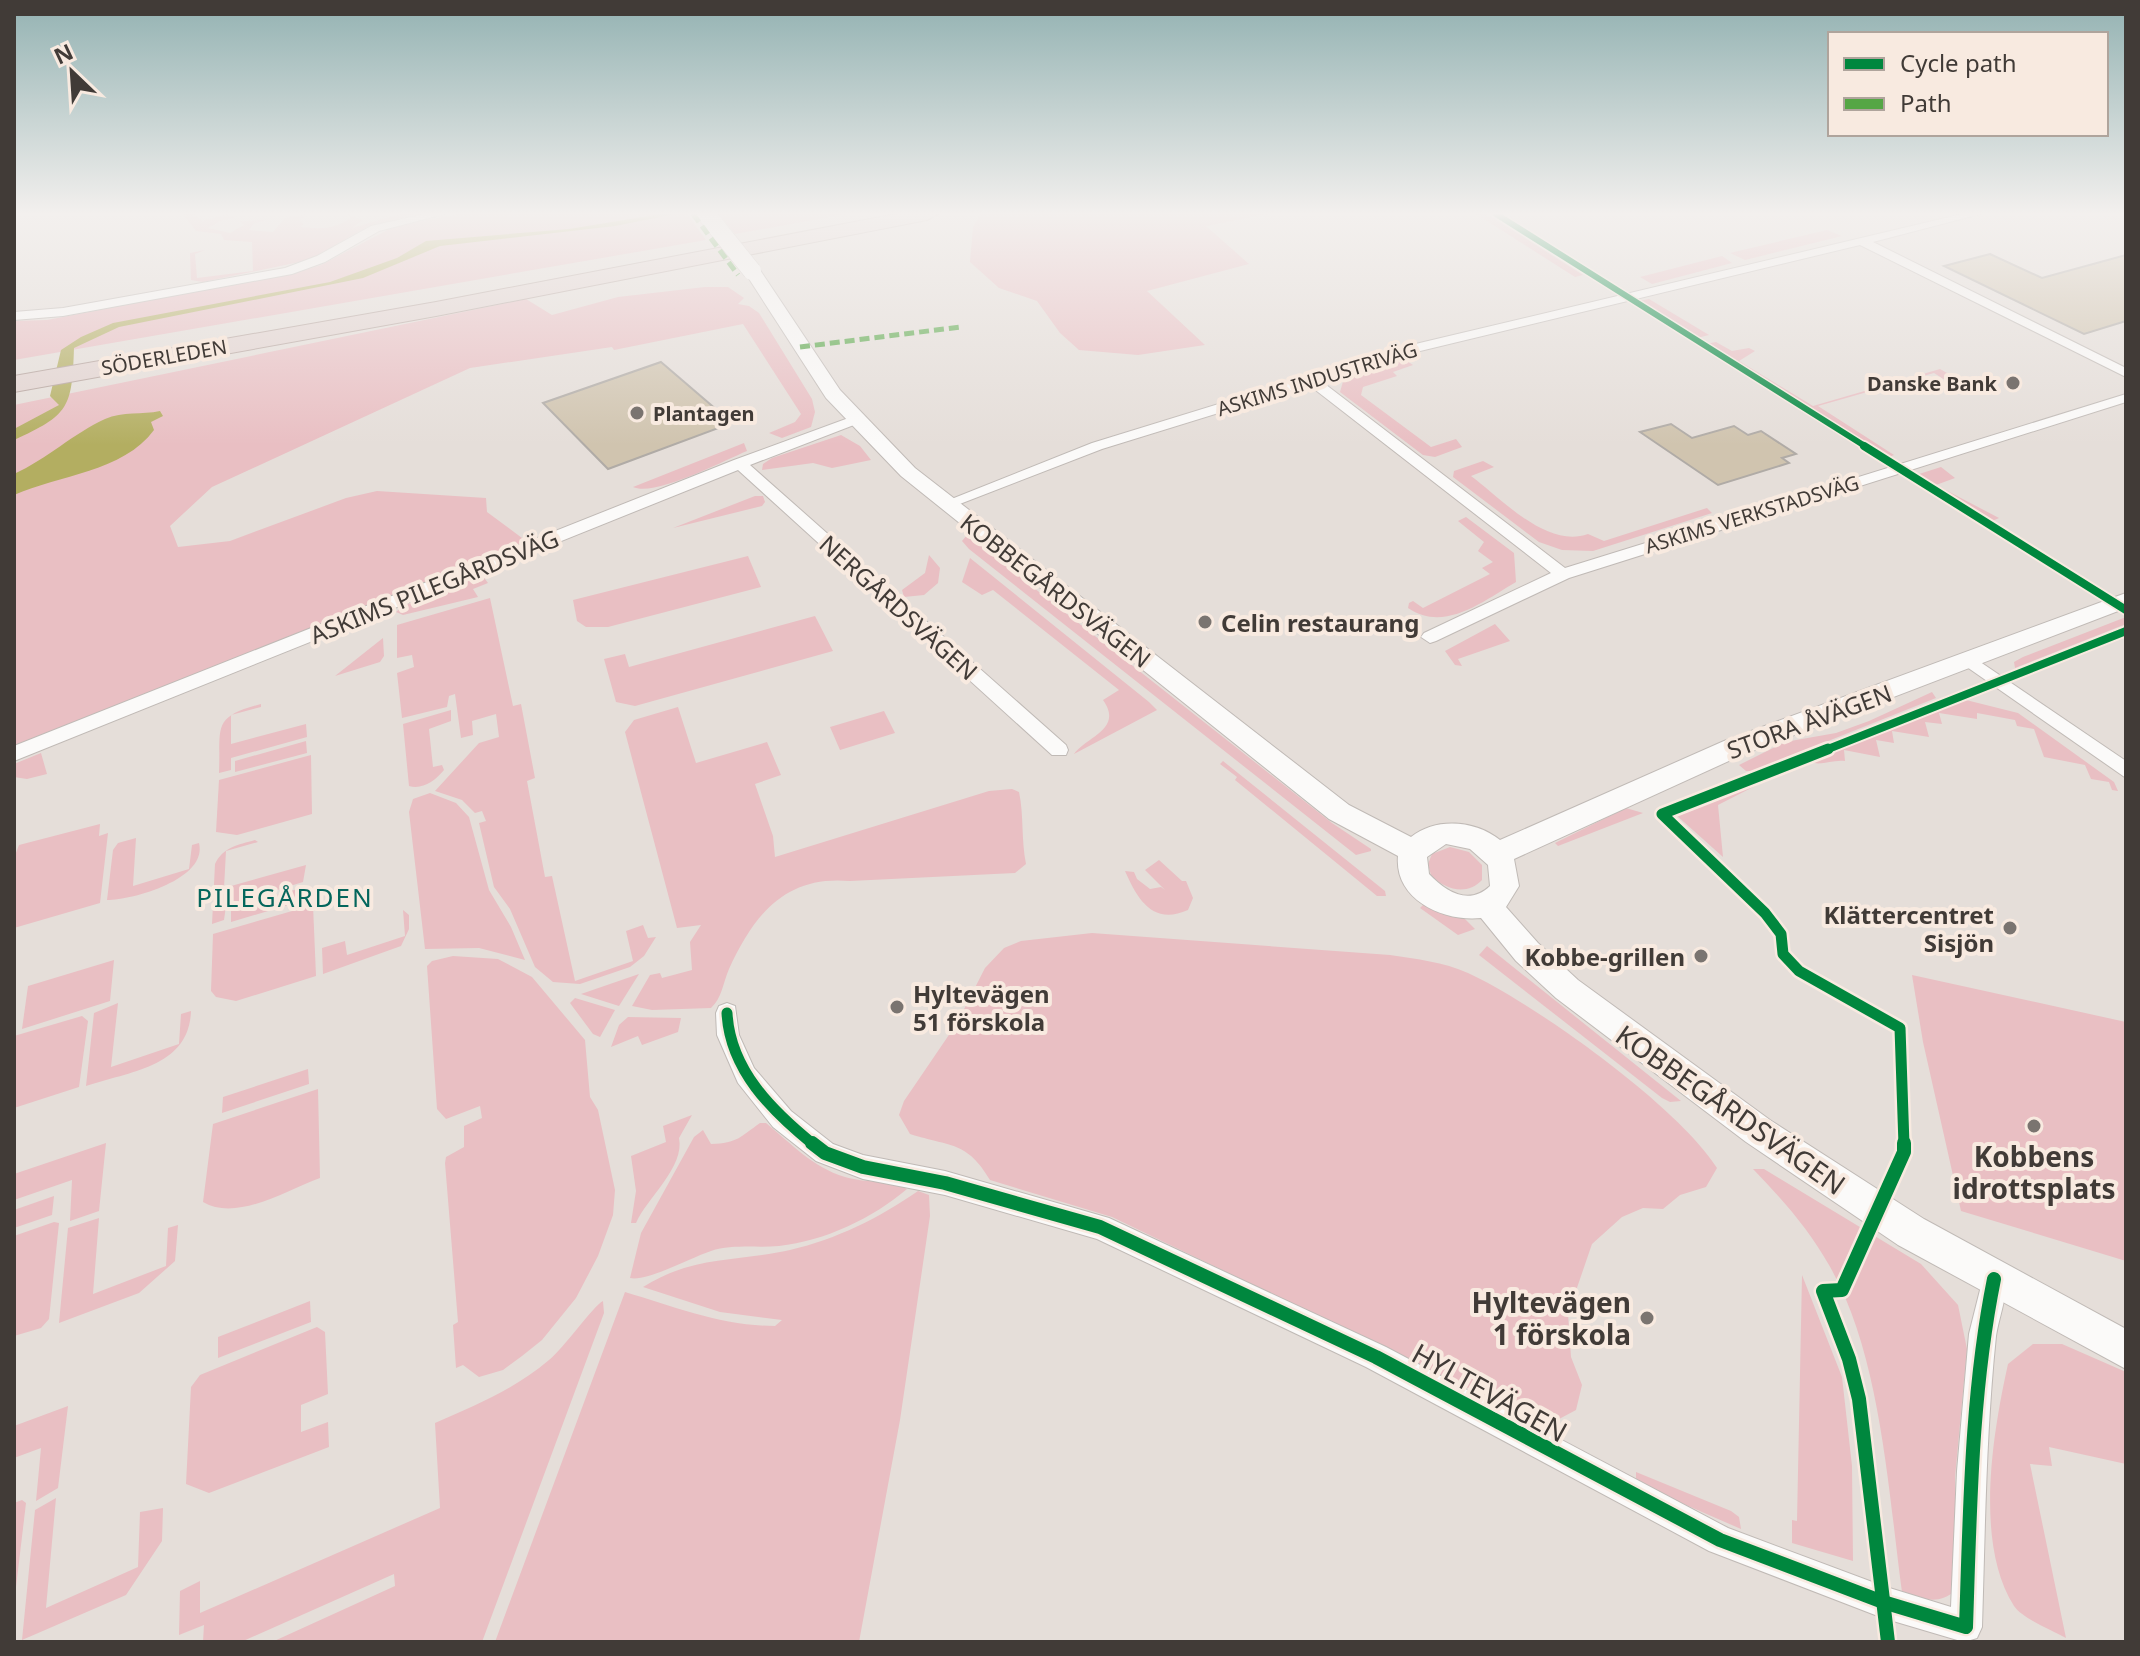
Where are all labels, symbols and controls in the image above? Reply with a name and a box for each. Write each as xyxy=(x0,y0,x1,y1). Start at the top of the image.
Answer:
north arrow xyxy=(32,32,112,112)
legend xyxy=(1828,32,2108,136)
text: N xyxy=(49,36,78,70)
text: Cycle path xyxy=(1900,46,2017,79)
text: Path xyxy=(1900,86,1951,119)
street label: SÖDERLEDEN xyxy=(99,333,229,381)
street label: ASKIMS INDUSTRIVÄG xyxy=(1214,336,1420,422)
place label: Danske Bank xyxy=(1867,370,1998,397)
marker: Danske Bank xyxy=(2004,374,2022,392)
place label: Plantagen xyxy=(653,400,755,427)
marker: Plantagen xyxy=(628,404,646,422)
street label: ASKIMS VERKSTADSVÄG xyxy=(1642,469,1862,559)
street label: KOBBEGÅRDSVÄGEN xyxy=(954,505,1158,675)
street label: ASKIMS PILEGÅRDSVÄG xyxy=(305,521,563,651)
street label: NERGÅRDSVÄGEN xyxy=(813,527,985,687)
place label: Celin restaurang xyxy=(1221,606,1419,639)
marker: Celin restaurang xyxy=(1196,613,1214,631)
street label: STORA ÅVÄGEN xyxy=(1722,676,1896,766)
district label: PILEGÅRDEN xyxy=(196,879,374,915)
place label: Klättercentret Sisjön xyxy=(1823,898,1994,959)
marker: Klättercentret Sisjön xyxy=(2001,919,2019,937)
place label: Kobbe-grillen xyxy=(1524,940,1685,973)
marker: Kobbe-grillen xyxy=(1692,947,1710,965)
place label: Hyltevägen 51 förskola xyxy=(913,977,1050,1038)
marker: Hyltevägen 51 förskola xyxy=(888,998,906,1016)
street label: KOBBEGÅRDSVÄGEN xyxy=(1609,1015,1853,1203)
marker: Kobbens idrottsplats xyxy=(2025,1117,2043,1135)
place label: Kobbens idrottsplats xyxy=(1953,1137,2115,1207)
place label: Hyltevägen 1 förskola xyxy=(1472,1283,1631,1353)
marker: Hyltevägen 1 förskola xyxy=(1638,1309,1656,1327)
street label: HYLTEVÄGEN xyxy=(1406,1334,1574,1450)

